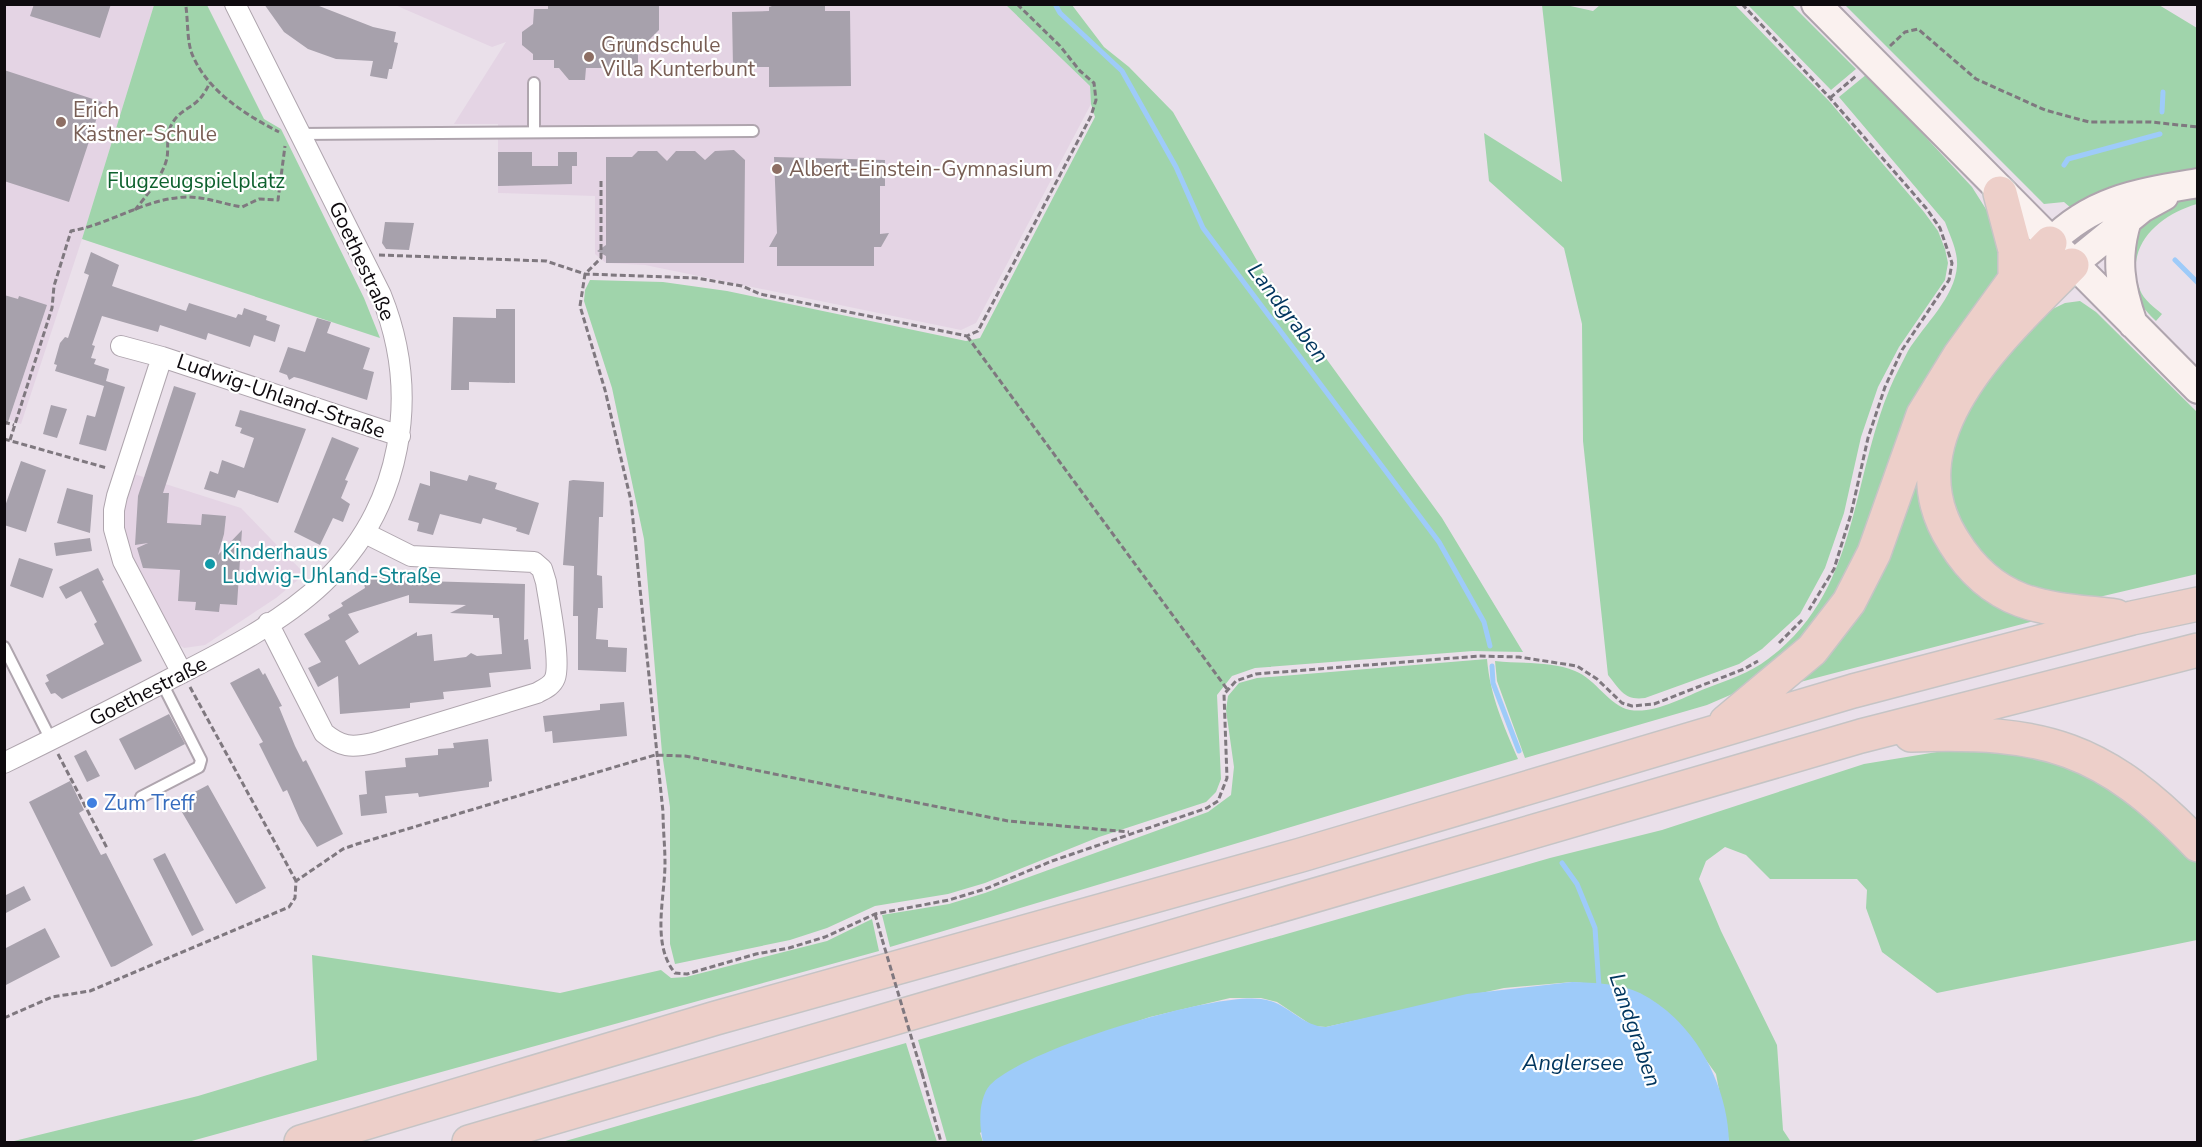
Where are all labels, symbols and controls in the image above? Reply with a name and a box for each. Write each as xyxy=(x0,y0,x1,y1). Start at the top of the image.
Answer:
place label: Grundschule Villa Kunterbunt xyxy=(600,31,756,83)
marker: Grundschule Villa Kunterbunt xyxy=(582,50,596,64)
place label: Erich Kästner-Schule xyxy=(73,96,217,148)
marker: Erich Kästner-Schule xyxy=(54,115,68,129)
place label: Albert-Einstein-Gymnasium xyxy=(789,155,1053,183)
marker: Albert-Einstein-Gymnasium xyxy=(770,162,784,176)
park label: Flugzeugspielplatz xyxy=(107,167,285,195)
street label: Goethestraße xyxy=(322,197,402,325)
water label: Landgraben xyxy=(1240,257,1336,369)
street label: Ludwig-Uhland-Straße xyxy=(173,347,389,445)
place label: Kinderhaus Ludwig-Uhland-Straße xyxy=(222,538,441,590)
marker: Kinderhaus Ludwig-Uhland-Straße xyxy=(203,557,217,571)
street label: Goethestraße xyxy=(84,649,212,733)
place label: Zum Treff xyxy=(104,789,196,817)
marker: Zum Treff xyxy=(85,796,99,810)
water label: Landgraben xyxy=(1602,969,1668,1091)
water label: Anglersee xyxy=(1521,1048,1624,1078)

